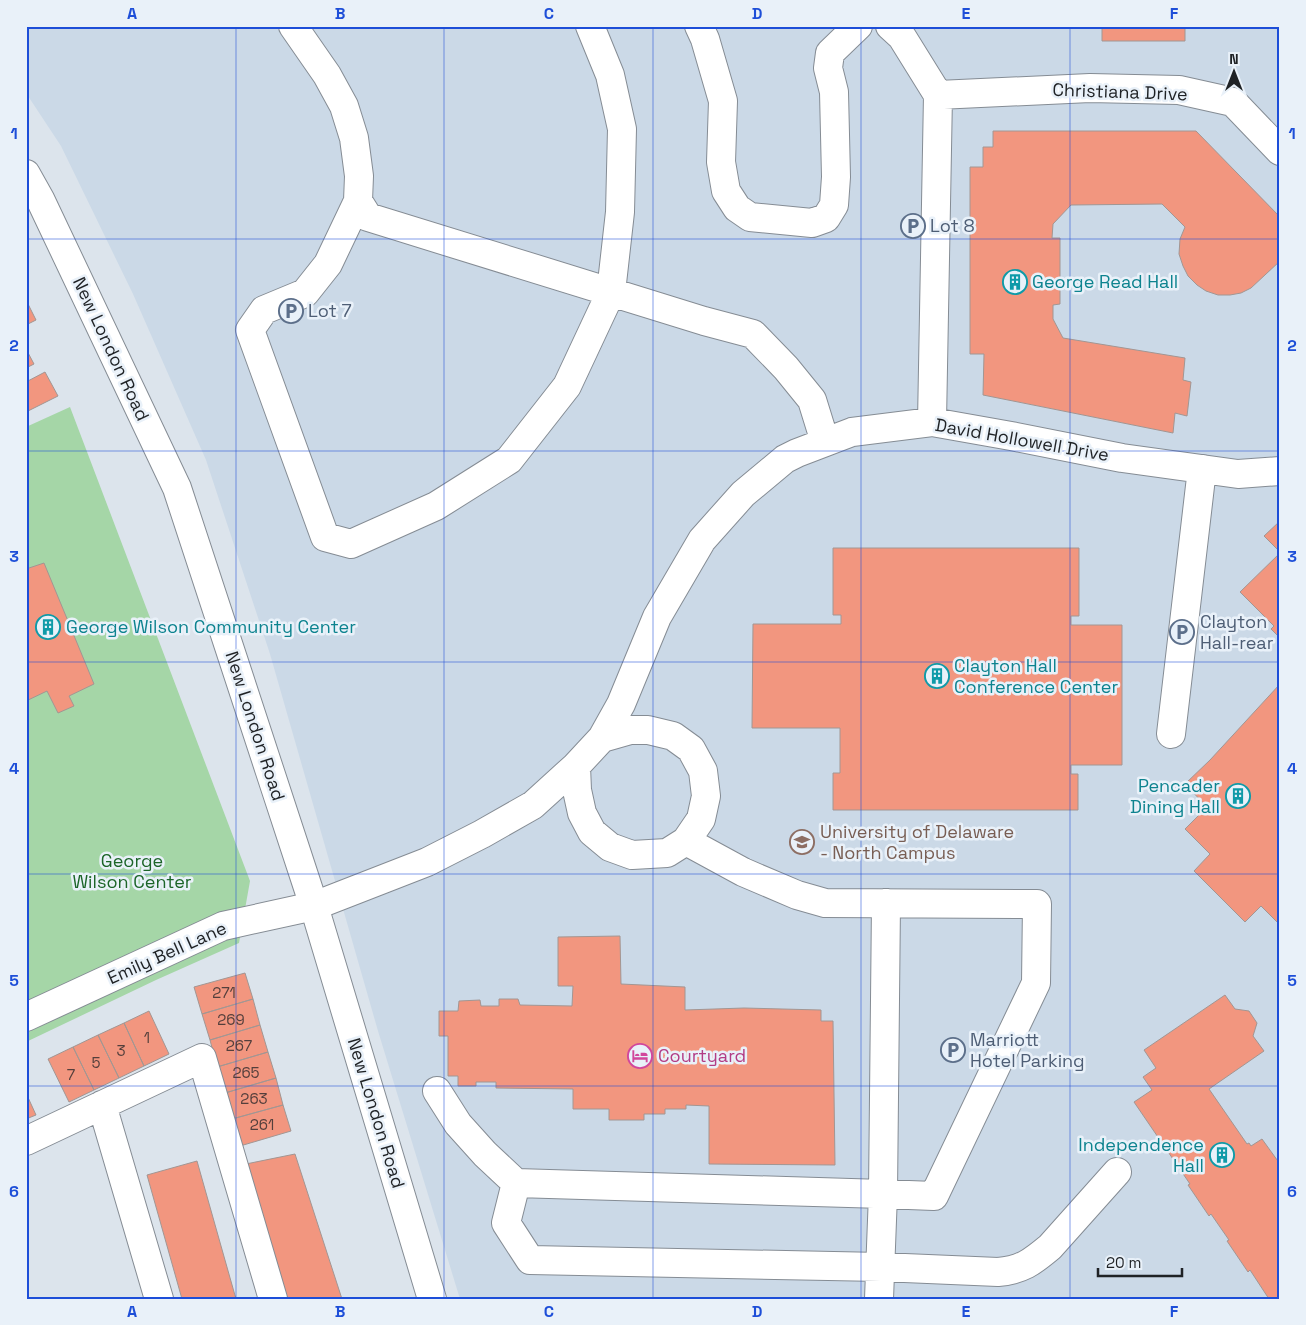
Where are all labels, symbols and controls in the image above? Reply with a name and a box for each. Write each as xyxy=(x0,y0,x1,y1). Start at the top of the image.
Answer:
text: A xyxy=(127,3,137,24)
text: B xyxy=(335,3,345,24)
text: C xyxy=(544,3,554,24)
text: D xyxy=(752,3,762,24)
text: E xyxy=(962,3,971,24)
text: F xyxy=(1170,3,1179,24)
north arrow xyxy=(1208,48,1258,98)
text: N xyxy=(1229,50,1239,68)
street label: Christiana Drive xyxy=(1052,78,1188,105)
text: 1 xyxy=(10,123,18,144)
text: 1 xyxy=(1288,123,1296,144)
parking icon: Lot 8 xyxy=(900,213,926,239)
place label: Lot 8 xyxy=(930,214,975,237)
building icon: George Read Hall xyxy=(1002,269,1028,295)
place label: George Read Hall xyxy=(1032,270,1178,293)
street label: New London Road xyxy=(68,273,155,424)
parking icon: Lot 7 xyxy=(278,298,304,324)
place label: Lot 7 xyxy=(308,299,352,322)
text: 2 xyxy=(9,335,19,356)
text: 2 xyxy=(1287,335,1297,356)
street label: David Hollowell Drive xyxy=(933,413,1111,466)
text: 3 xyxy=(9,546,19,567)
text: 3 xyxy=(1287,546,1297,567)
place label: Clayton Hall-rear xyxy=(1200,610,1274,654)
building icon: George Wilson Community Center xyxy=(35,614,61,640)
place label: George Wilson Community Center xyxy=(66,615,356,638)
parking icon: Clayton Hall-rear xyxy=(1169,619,1195,645)
street label: New London Road xyxy=(220,648,291,804)
place label: Clayton Hall Conference Center xyxy=(954,654,1118,698)
building icon: Clayton Hall Conference Center xyxy=(924,663,950,689)
text: 4 xyxy=(9,758,19,779)
text: 4 xyxy=(1287,758,1297,779)
place label: Pencader Dining Hall xyxy=(1130,774,1220,818)
building icon: Pencader Dining Hall xyxy=(1225,783,1251,809)
place label: University of Delaware - North Campus xyxy=(820,820,1014,864)
school or university icon: University of Delaware - North Campus xyxy=(789,829,815,855)
park label: George Wilson Center xyxy=(72,849,192,893)
street label: Emily Bell Lane xyxy=(104,916,230,989)
text: 5 xyxy=(9,970,19,991)
text: 5 xyxy=(1287,970,1297,991)
house number: 271 xyxy=(212,983,236,1002)
house number: 269 xyxy=(217,1010,245,1029)
house number: 1 xyxy=(144,1028,150,1047)
place label: Marriott Hotel Parking xyxy=(970,1028,1085,1072)
street label: New London Road xyxy=(343,1035,410,1191)
house number: 267 xyxy=(226,1036,252,1055)
parking icon: Marriott Hotel Parking xyxy=(940,1037,966,1063)
house number: 3 xyxy=(116,1041,126,1060)
hotel icon: Courtyard xyxy=(627,1043,653,1069)
place label: Courtyard xyxy=(658,1044,746,1067)
house number: 5 xyxy=(92,1053,101,1072)
house number: 265 xyxy=(232,1063,260,1082)
house number: 7 xyxy=(67,1065,75,1084)
house number: 263 xyxy=(240,1089,268,1108)
house number: 261 xyxy=(250,1115,274,1134)
place label: Independence Hall xyxy=(1078,1133,1204,1177)
building icon: Independence Hall xyxy=(1209,1142,1235,1168)
text: 6 xyxy=(9,1181,19,1202)
text: 6 xyxy=(1287,1181,1297,1202)
scale bar xyxy=(1098,1245,1182,1277)
text: 20 m xyxy=(1106,1253,1141,1272)
text: A xyxy=(127,1301,137,1322)
text: B xyxy=(335,1301,345,1322)
text: C xyxy=(544,1301,554,1322)
text: D xyxy=(752,1301,762,1322)
text: E xyxy=(962,1301,971,1322)
text: F xyxy=(1170,1301,1179,1322)

